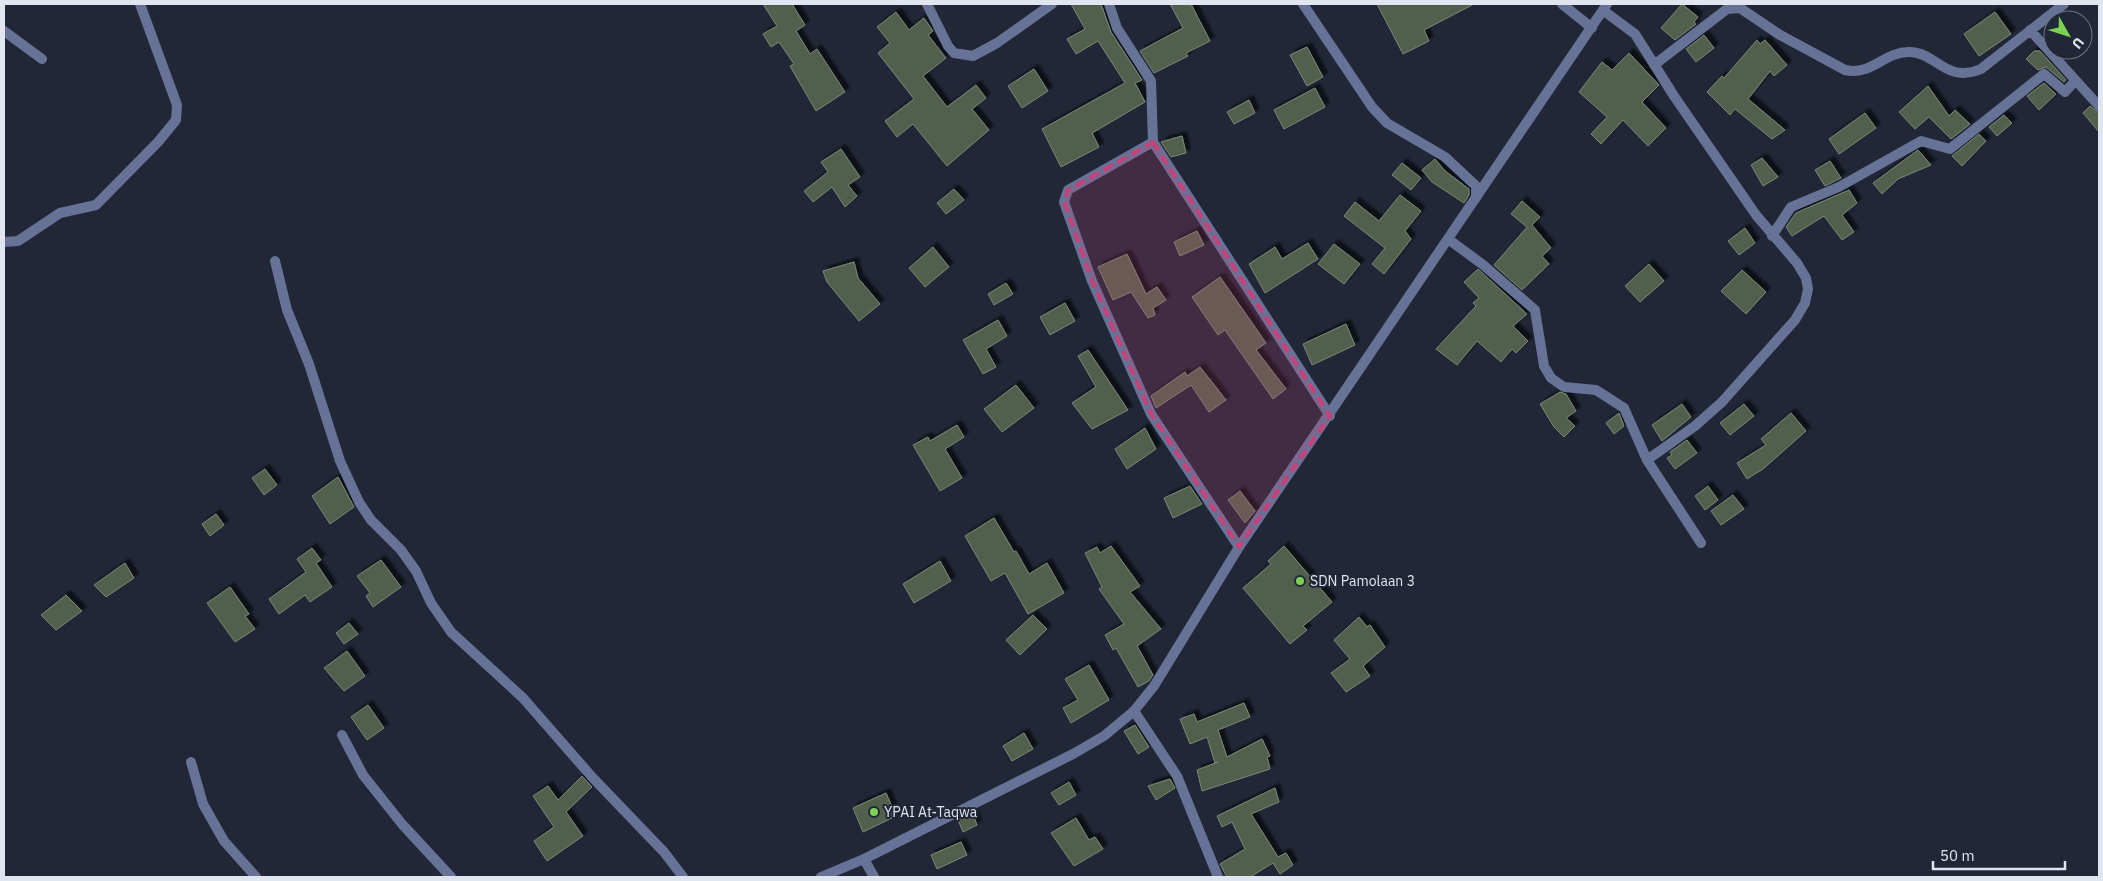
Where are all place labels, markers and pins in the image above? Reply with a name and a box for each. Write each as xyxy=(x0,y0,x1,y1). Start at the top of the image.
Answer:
place label: SDN Pamolaan 3 xyxy=(1310,572,1415,590)
marker: SDN Pamolaan 3 xyxy=(1294,575,1306,587)
place label: YPAI At-Taqwa xyxy=(884,803,978,821)
marker: YPAI At-Taqwa xyxy=(868,806,880,818)

